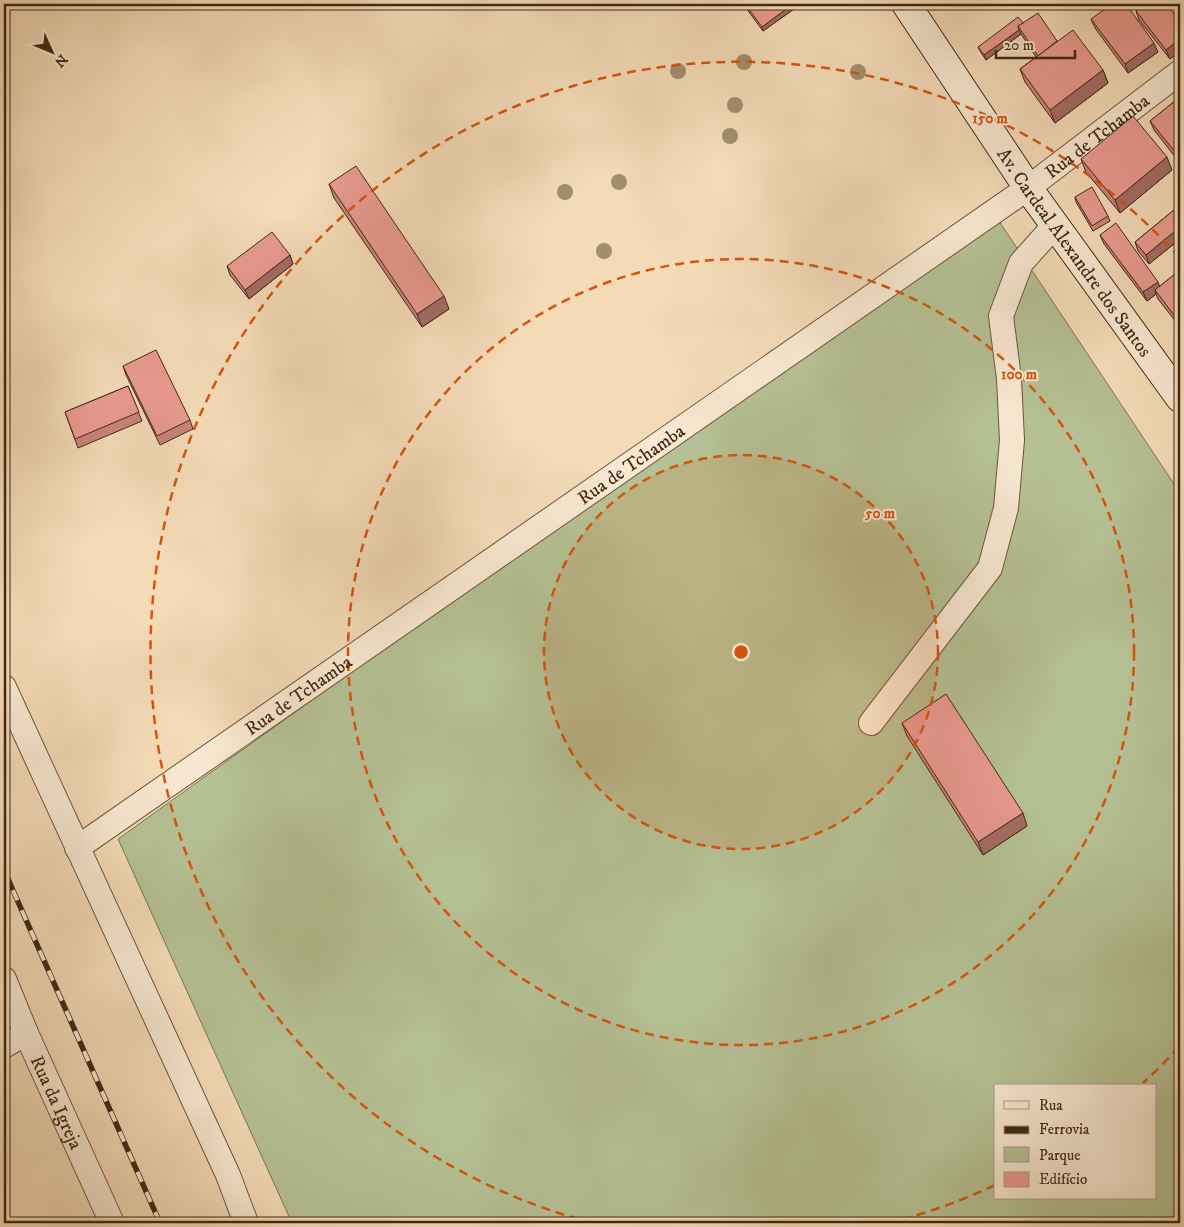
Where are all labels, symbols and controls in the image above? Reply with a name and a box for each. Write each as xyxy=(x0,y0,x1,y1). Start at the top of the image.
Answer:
north arrow xyxy=(28,28,78,78)
scale bar xyxy=(996,28,1075,60)
text: 20 m xyxy=(1004,36,1034,55)
text: N xyxy=(50,50,71,71)
street label: Rua de Tchamba xyxy=(1041,90,1154,184)
text: 150 m xyxy=(972,109,1008,128)
street label: Av. Cardeal Alexandre dos Santos xyxy=(991,144,1156,362)
text: 100 m xyxy=(1001,365,1038,384)
street label: Rua de Tchamba xyxy=(574,420,690,510)
text: 50 m xyxy=(864,504,896,523)
centre of rings xyxy=(732,643,750,661)
street label: Rua de Tchamba xyxy=(241,651,357,741)
street label: Rua da Igreja xyxy=(25,1052,87,1153)
legend xyxy=(994,1084,1156,1200)
text: Rua xyxy=(1039,1096,1063,1115)
text: Ferrovia xyxy=(1039,1120,1090,1139)
text: Parque xyxy=(1039,1146,1080,1165)
text: Edifício xyxy=(1039,1170,1087,1189)

